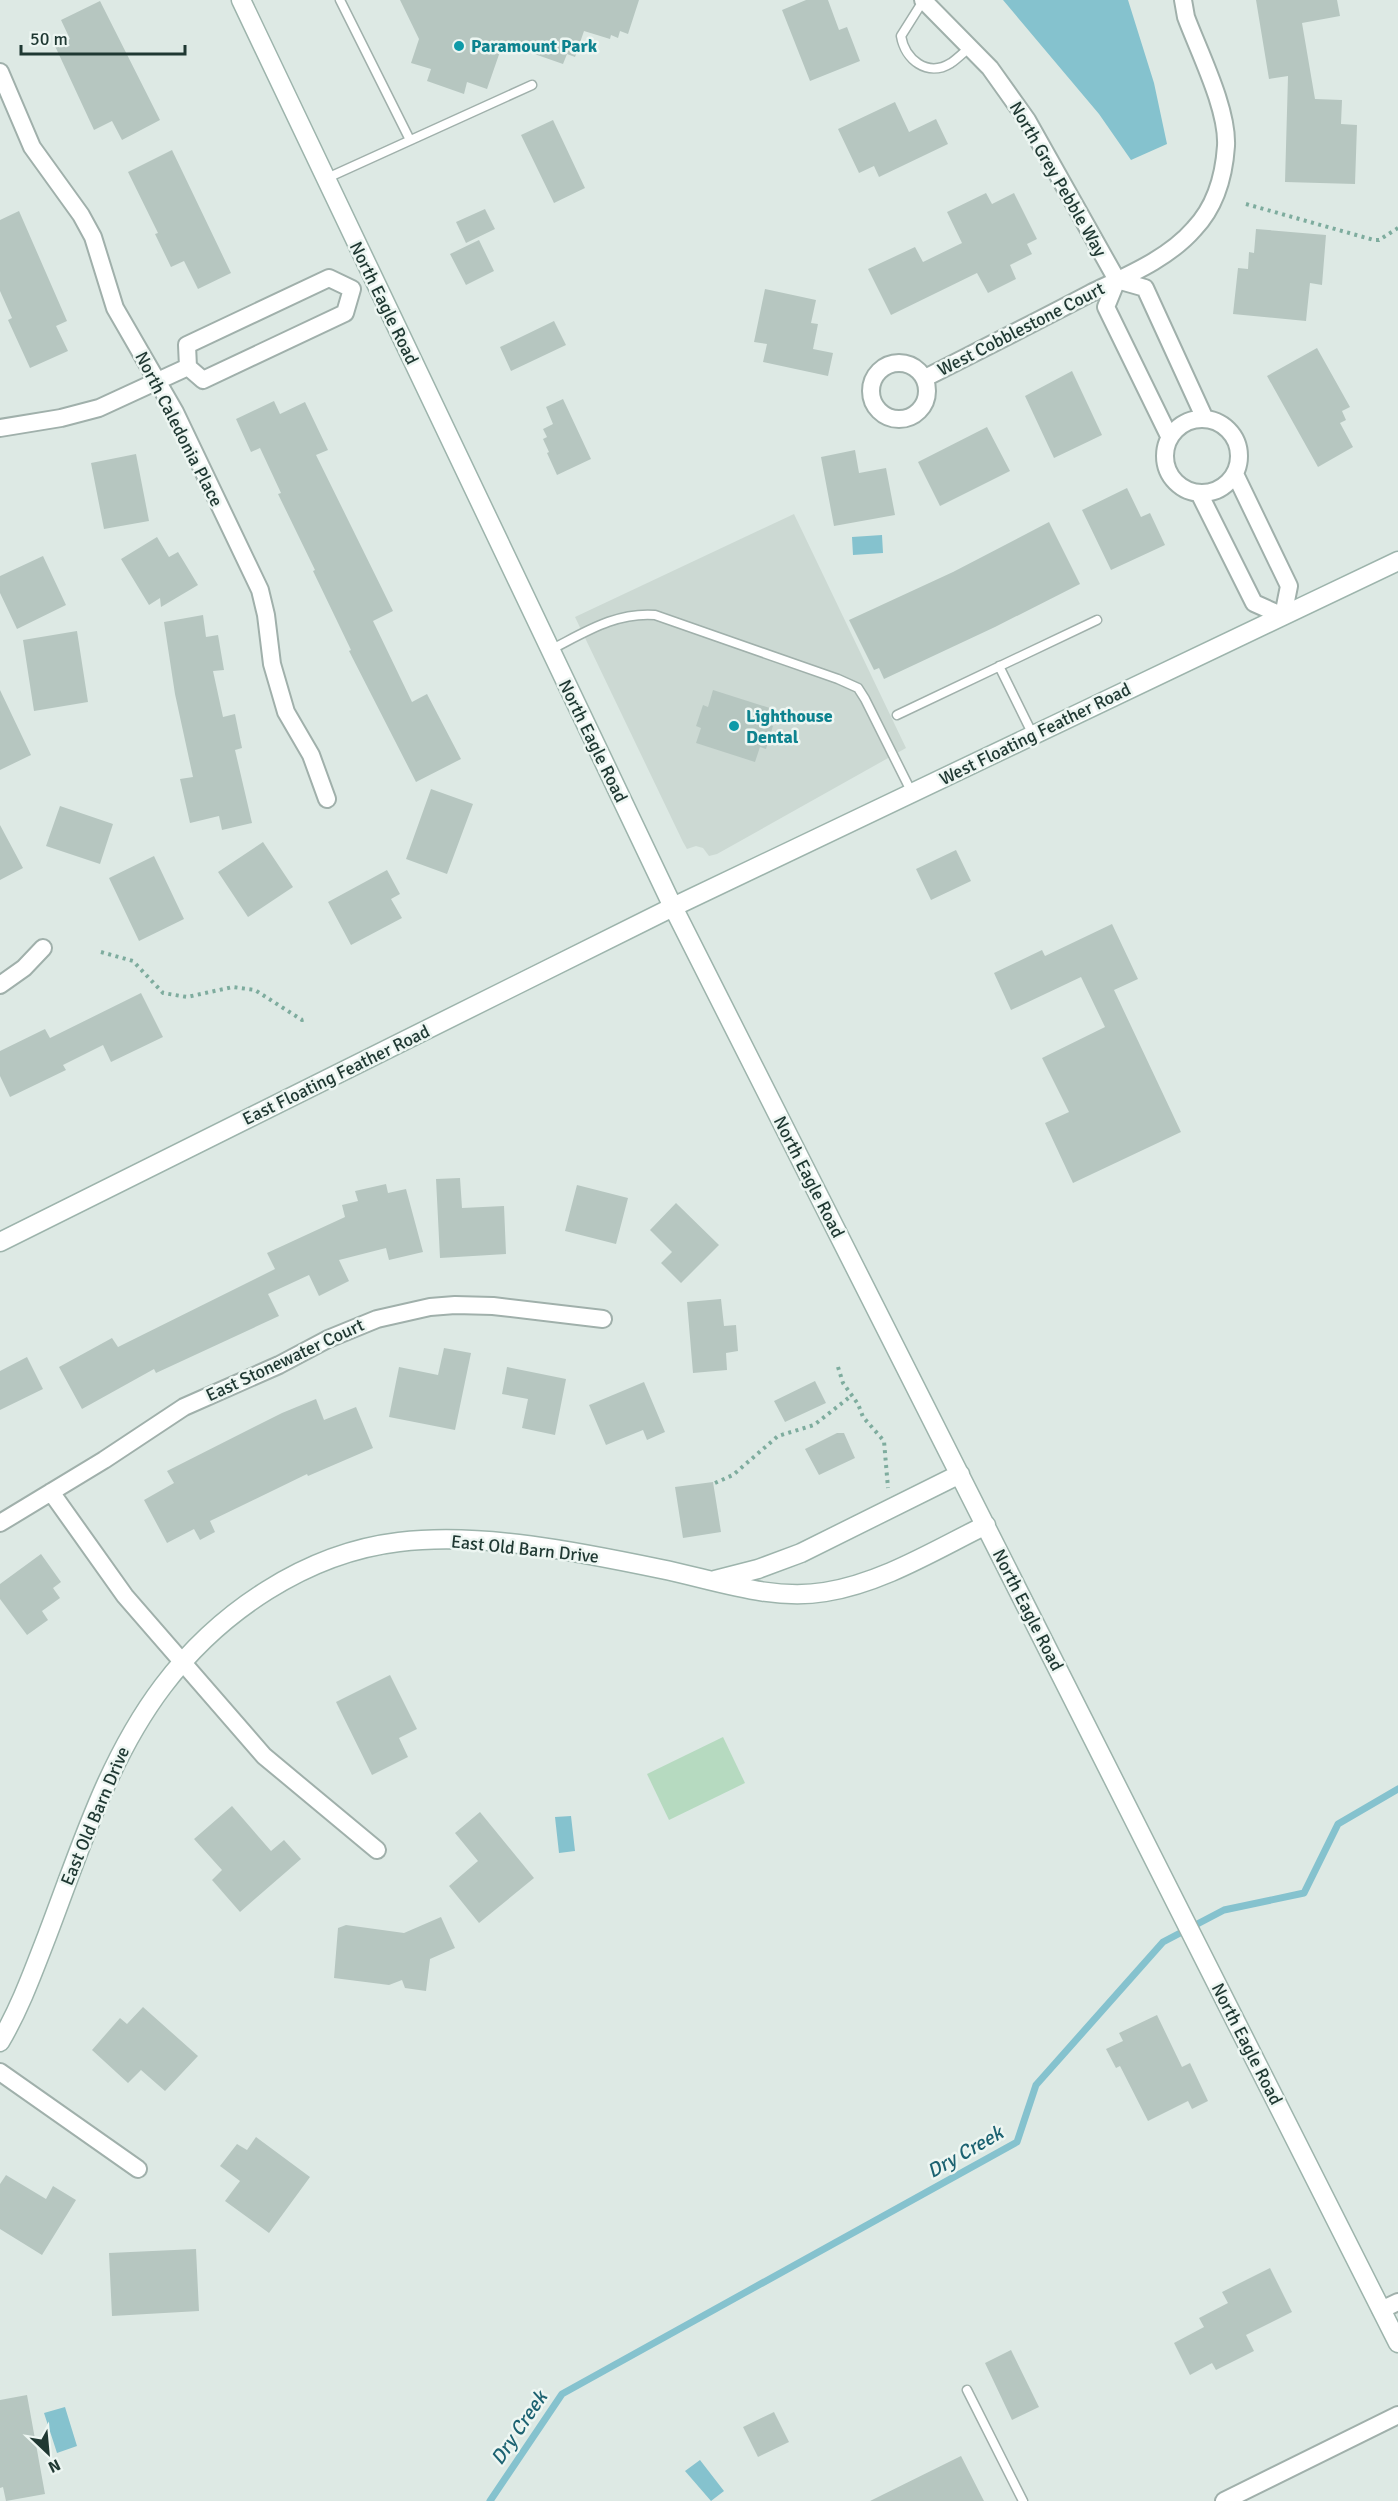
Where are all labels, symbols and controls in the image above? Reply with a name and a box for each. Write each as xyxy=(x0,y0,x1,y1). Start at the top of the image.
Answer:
scale bar xyxy=(21,18,184,56)
text: 50 m xyxy=(30,28,68,50)
place label: Paramount Park xyxy=(471,35,598,57)
marker: Paramount Park xyxy=(452,39,466,53)
street label: North Grey Pebble Way xyxy=(1005,98,1112,261)
street label: North Eagle Road xyxy=(345,238,423,368)
street label: West Cobblestone Court xyxy=(934,277,1108,381)
street label: North Caledonia Place xyxy=(130,348,228,510)
street label: North Eagle Road xyxy=(554,676,632,806)
street label: West Floating Feather Road xyxy=(936,678,1134,790)
place label: Lighthouse Dental xyxy=(746,705,833,748)
marker: Lighthouse Dental xyxy=(727,719,741,733)
street label: East Floating Feather Road xyxy=(239,1020,433,1130)
street label: North Eagle Road xyxy=(769,1112,849,1242)
street label: East Stonewater Court xyxy=(202,1314,368,1406)
street label: East Old Barn Drive xyxy=(450,1530,600,1568)
street label: North Eagle Road xyxy=(988,1545,1068,1675)
street label: East Old Barn Drive xyxy=(56,1743,134,1889)
street label: North Eagle Road xyxy=(1207,1979,1287,2109)
water label: Dry Creek xyxy=(922,2119,1009,2184)
water label: Dry Creek xyxy=(485,2385,554,2470)
north arrow xyxy=(18,2423,78,2483)
text: N xyxy=(45,2454,64,2477)

